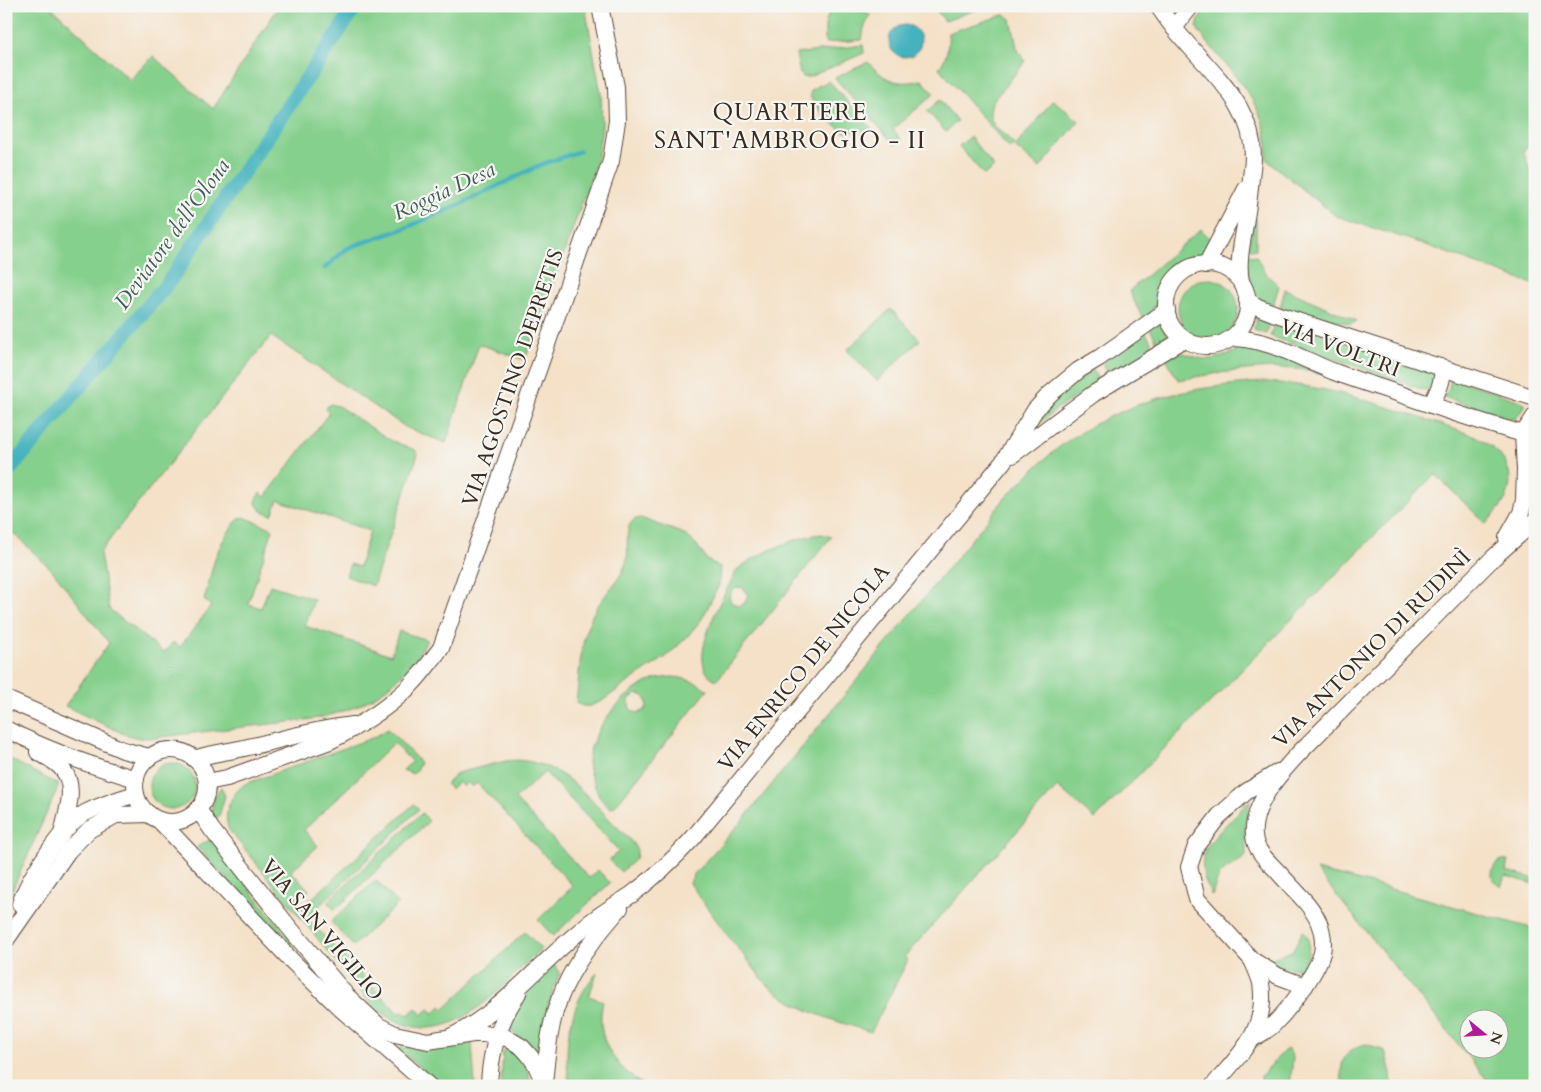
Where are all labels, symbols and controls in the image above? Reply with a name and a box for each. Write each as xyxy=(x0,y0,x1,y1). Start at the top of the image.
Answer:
district label: QUARTIERE SANT'AMBROGIO - II xyxy=(654,96,926,157)
water label: Deviatore dell'Olona xyxy=(107,152,237,315)
water label: Roggia Desa xyxy=(388,154,500,228)
street label: VIA AGOSTINO DEPRETIS xyxy=(455,245,571,511)
street label: VIA VOLTRI xyxy=(1276,312,1404,384)
street label: VIA ANTONIO DI RUDINÌ xyxy=(1267,544,1477,754)
street label: VIA ENRICO DE NICOLA xyxy=(711,558,897,777)
street label: VIA SAN VIGILIO xyxy=(254,853,390,1007)
north arrow xyxy=(1458,1010,1508,1060)
text: N xyxy=(1485,1029,1507,1047)

